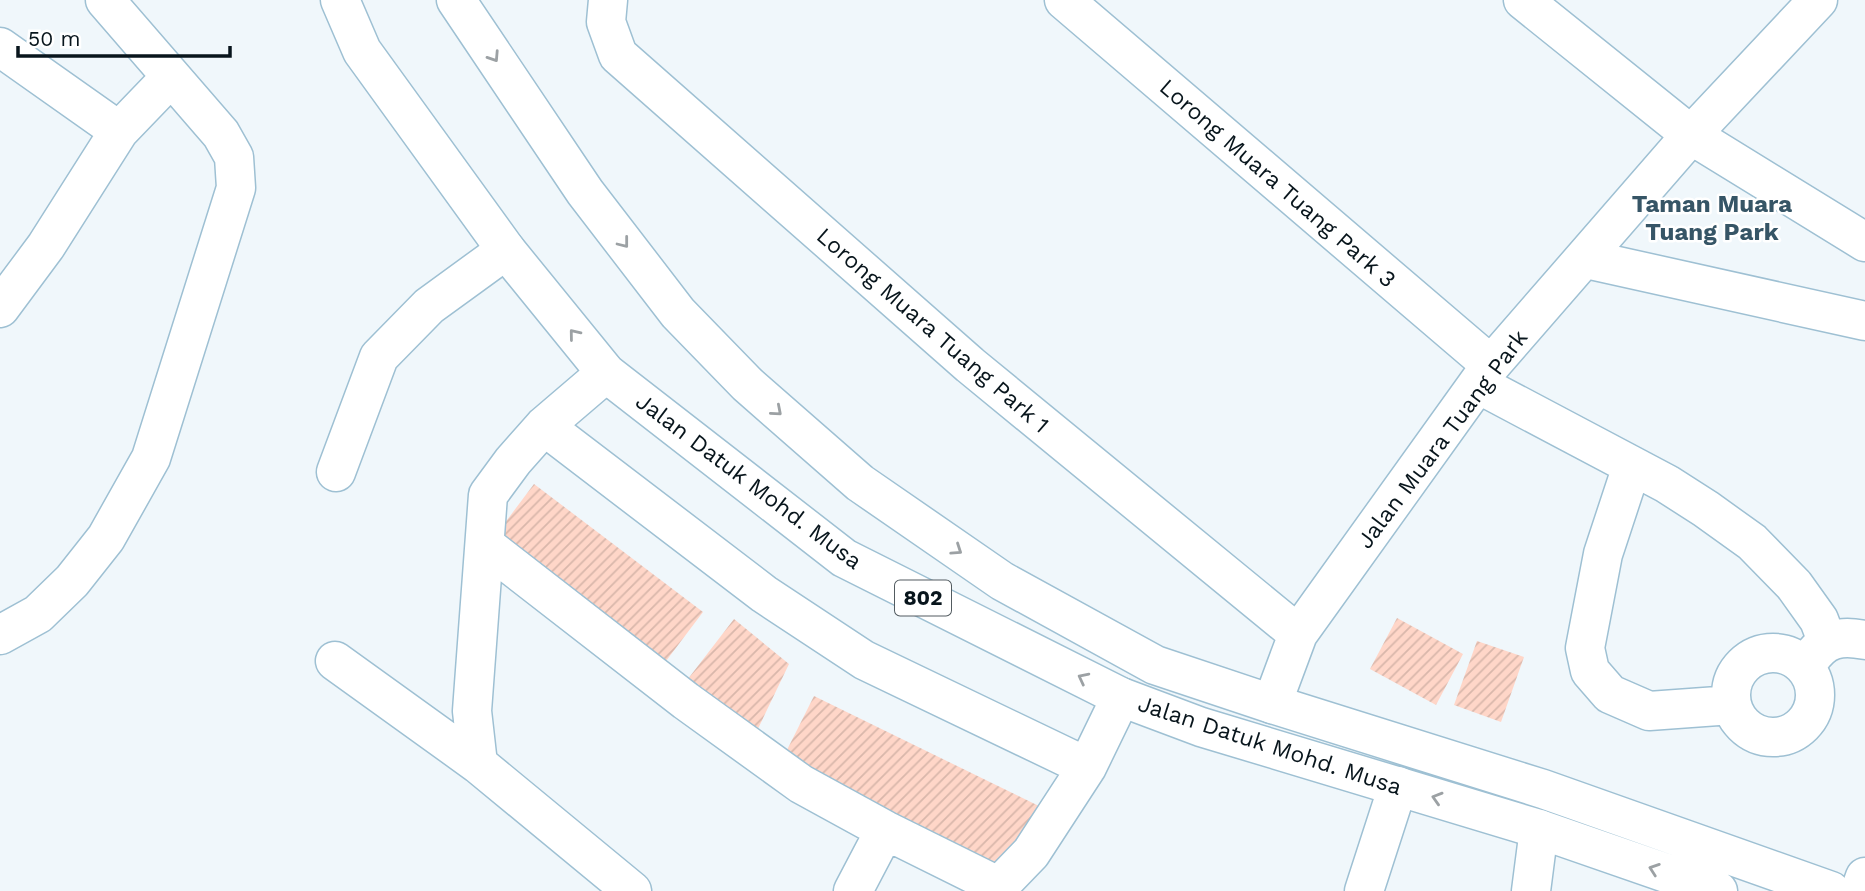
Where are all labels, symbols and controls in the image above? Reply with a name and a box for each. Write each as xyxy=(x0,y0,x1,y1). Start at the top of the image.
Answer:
scale bar xyxy=(18,14,229,58)
text: 50 m xyxy=(28,26,80,51)
one-way arrow xyxy=(486,49,498,62)
street label: Lorong Muara Tuang Park 3 xyxy=(1154,73,1401,293)
district label: Taman Muara Tuang Park xyxy=(1632,190,1792,246)
street label: Lorong Muara Tuang Park 1 xyxy=(811,222,1054,439)
one-way arrow xyxy=(616,236,629,248)
street label: Jalan Muara Tuang Park xyxy=(1351,325,1533,554)
one-way arrow xyxy=(570,329,583,341)
street label: Jalan Datuk Mohd. Musa xyxy=(630,388,867,575)
one-way arrow xyxy=(769,403,782,415)
one-way arrow xyxy=(949,542,962,554)
road number: 802 xyxy=(895,580,951,616)
one-way arrow xyxy=(1078,672,1090,686)
street label: Jalan Datuk Mohd. Musa xyxy=(1135,690,1405,801)
one-way arrow xyxy=(1432,792,1444,807)
one-way arrow xyxy=(1648,863,1660,877)

